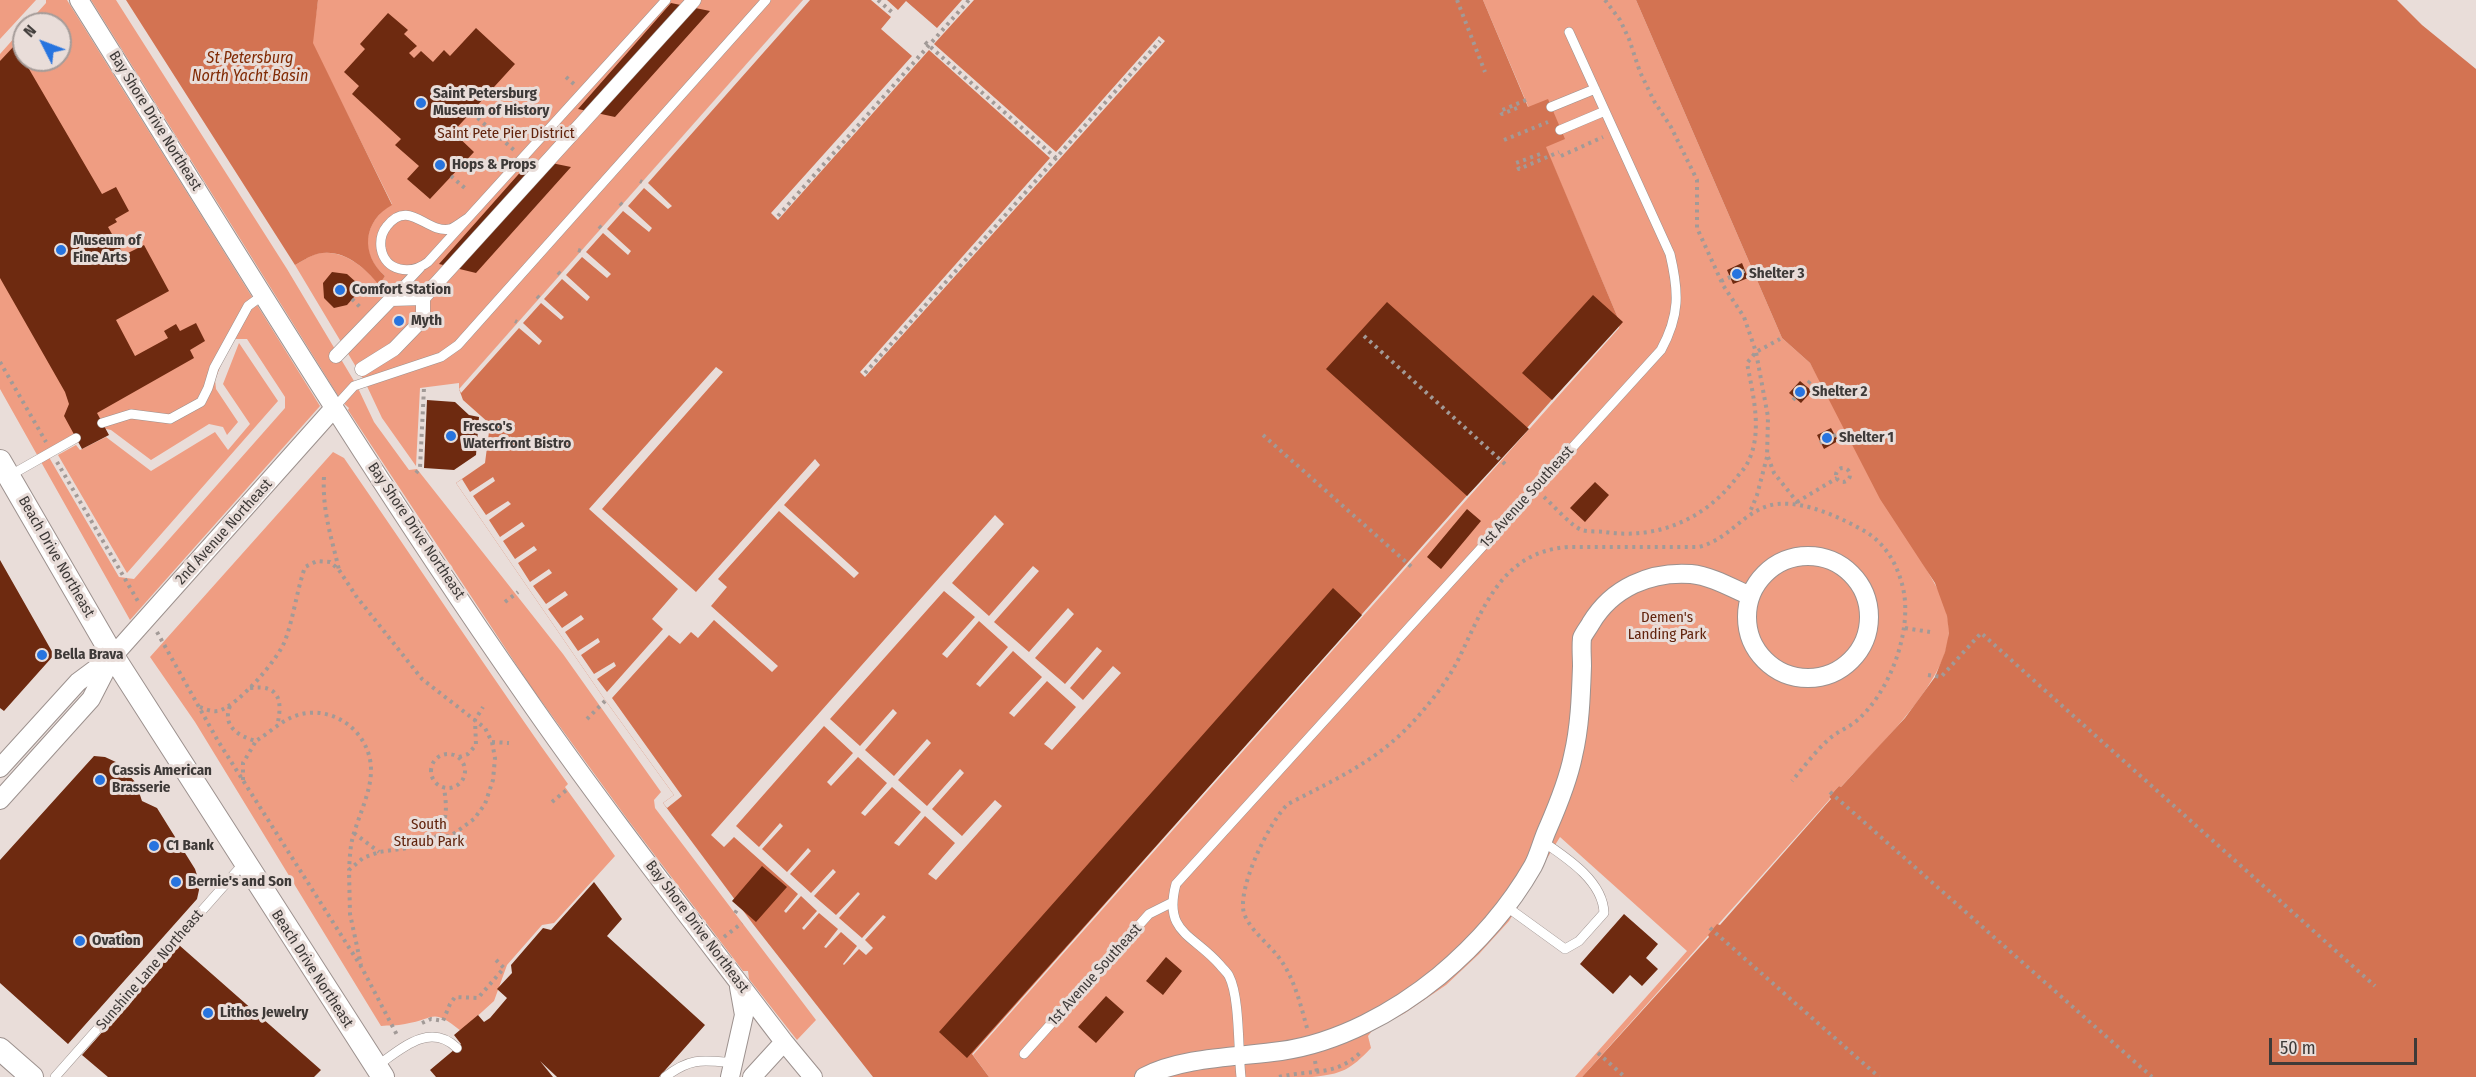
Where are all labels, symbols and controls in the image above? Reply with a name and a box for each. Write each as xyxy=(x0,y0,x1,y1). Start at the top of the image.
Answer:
north arrow xyxy=(12,12,72,72)
text: N xyxy=(19,21,40,41)
street label: Bay Shore Drive Northeast xyxy=(105,48,205,194)
water label: St Petersburg North Yacht Basin xyxy=(192,49,308,87)
place label: Saint Petersburg Museum of History xyxy=(433,85,549,120)
marker: Saint Petersburg Museum of History xyxy=(414,96,428,110)
park label: Saint Pete Pier District xyxy=(437,125,575,143)
place label: Hops & Props xyxy=(452,156,536,174)
marker: Hops & Props xyxy=(433,158,447,172)
place label: Museum of Fine Arts xyxy=(73,232,141,267)
marker: Museum of Fine Arts xyxy=(54,243,68,257)
place label: Shelter 3 xyxy=(1749,265,1805,283)
marker: Shelter 3 xyxy=(1730,267,1744,281)
place label: Comfort Station xyxy=(352,281,451,299)
marker: Comfort Station xyxy=(333,283,347,297)
place label: Myth xyxy=(411,312,442,330)
marker: Myth xyxy=(392,314,406,328)
place label: Shelter 2 xyxy=(1812,383,1868,401)
marker: Shelter 2 xyxy=(1793,385,1807,399)
place label: Fresco's Waterfront Bistro xyxy=(463,418,571,453)
marker: Fresco's Waterfront Bistro xyxy=(444,429,458,443)
place label: Shelter 1 xyxy=(1839,429,1894,447)
marker: Shelter 1 xyxy=(1820,431,1834,445)
street label: 1st Avenue Southeast xyxy=(1476,442,1578,552)
street label: Bay Shore Drive Northeast xyxy=(364,459,468,603)
street label: 2nd Avenue Northeast xyxy=(172,476,276,588)
street label: Beach Drive Northeast xyxy=(14,493,98,621)
park label: Demen's Landing Park xyxy=(1628,609,1706,644)
place label: Bella Brava xyxy=(54,646,124,664)
marker: Bella Brava xyxy=(35,648,49,662)
place label: Cassis American Brasserie xyxy=(112,762,212,797)
marker: Cassis American Brasserie xyxy=(93,773,107,787)
park label: South Straub Park xyxy=(394,816,464,851)
place label: C1 Bank xyxy=(166,837,214,855)
marker: C1 Bank xyxy=(147,839,161,853)
street label: Bay Shore Drive Northeast xyxy=(641,857,753,997)
place label: Bernie's and Son xyxy=(188,873,292,891)
marker: Bernie's and Son xyxy=(169,875,183,889)
street label: Sunshine Lane Northeast xyxy=(93,906,207,1034)
street label: Beach Drive Northeast xyxy=(267,907,357,1031)
street label: 1st Avenue Southeast xyxy=(1044,920,1146,1030)
place label: Ovation xyxy=(92,932,141,950)
marker: Ovation xyxy=(73,934,87,948)
place label: Lithos Jewelry xyxy=(220,1004,308,1022)
marker: Lithos Jewelry xyxy=(201,1006,215,1020)
scale bar xyxy=(2272,1026,2420,1064)
text: 50 m xyxy=(2280,1037,2316,1059)

